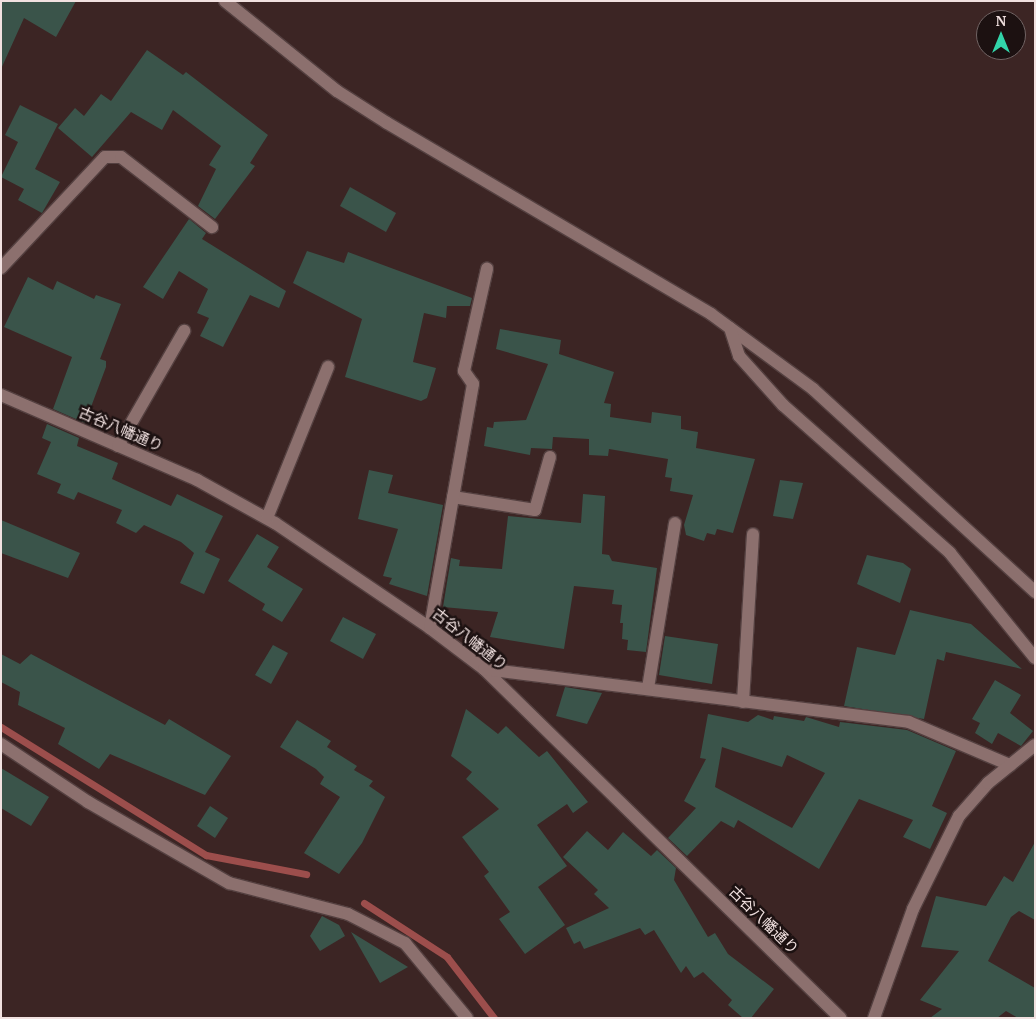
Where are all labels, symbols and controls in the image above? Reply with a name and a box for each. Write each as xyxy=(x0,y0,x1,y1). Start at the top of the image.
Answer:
north arrow xyxy=(976,10,1026,60)
text: N xyxy=(996,11,1006,30)
street label: 古谷八幡通り xyxy=(76,403,166,455)
street label: 古谷八幡通り xyxy=(429,604,511,674)
street label: 古谷八幡通り xyxy=(725,882,803,958)

